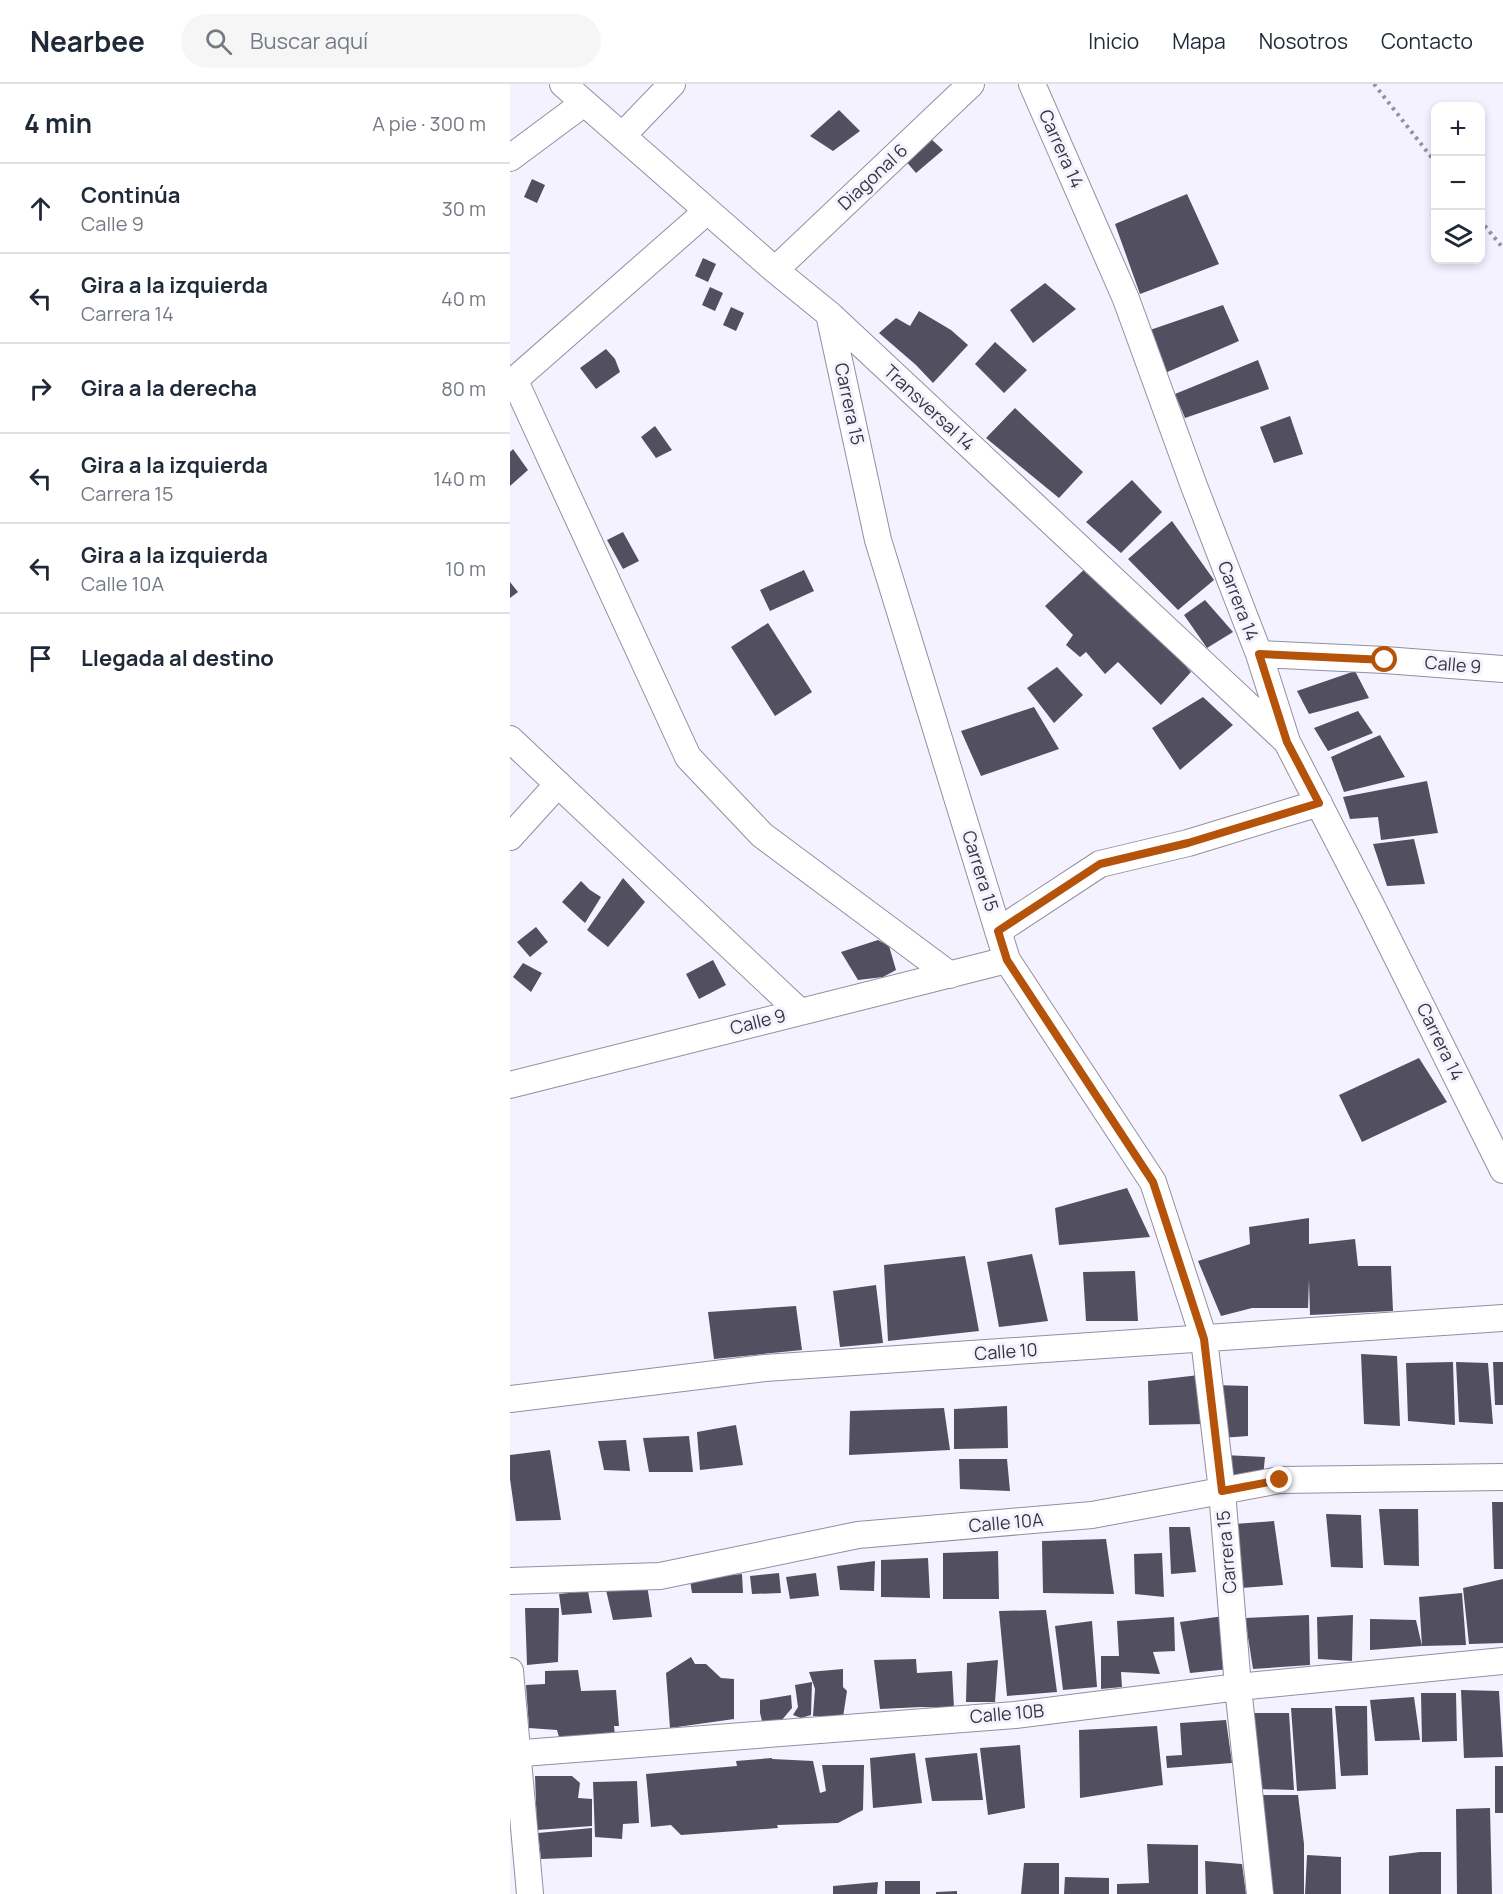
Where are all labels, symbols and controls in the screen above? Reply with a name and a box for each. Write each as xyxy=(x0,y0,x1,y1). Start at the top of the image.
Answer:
search box xyxy=(181,14,601,68)
text: Nearbee xyxy=(30,22,145,60)
icon: search xyxy=(202,25,235,58)
text: Buscar aquí xyxy=(250,26,368,56)
text: Inicio xyxy=(1088,27,1139,55)
text: Mapa xyxy=(1172,27,1226,55)
text: Nosotros xyxy=(1259,27,1348,55)
text: Contacto xyxy=(1381,27,1473,55)
map controls xyxy=(1431,102,1485,264)
button: + xyxy=(1431,102,1485,156)
text: 4 min xyxy=(24,105,92,141)
street label: Carrera 14 xyxy=(1034,106,1090,192)
text: A pie · 300 m xyxy=(372,110,486,137)
street label: Diagonal 6 xyxy=(832,138,912,215)
button: − xyxy=(1431,156,1485,210)
text: Continúa xyxy=(81,180,181,210)
icon: ahead xyxy=(24,192,57,225)
text: 30 m xyxy=(442,195,486,222)
text: Calle 9 xyxy=(81,210,144,237)
button: layers xyxy=(1431,210,1485,264)
text: Gira a la izquierda xyxy=(81,270,268,300)
icon: left xyxy=(24,282,57,315)
text: 40 m xyxy=(441,285,486,312)
text: Carrera 14 xyxy=(81,300,174,327)
street label: Transversal 14 xyxy=(879,359,980,456)
street label: Carrera 15 xyxy=(830,361,870,447)
icon: right xyxy=(24,372,57,405)
text: Gira a la derecha xyxy=(81,373,257,403)
text: 80 m xyxy=(441,375,486,402)
text: Gira a la izquierda xyxy=(81,450,268,480)
icon: left xyxy=(24,462,57,495)
text: 140 m xyxy=(433,465,486,492)
text: Carrera 15 xyxy=(81,480,174,507)
text: Gira a la izquierda xyxy=(81,540,268,570)
icon: left xyxy=(24,552,57,585)
text: 10 m xyxy=(445,555,486,582)
street label: Carrera 14 xyxy=(1213,557,1265,644)
text: Calle 10A xyxy=(81,570,164,597)
icon: arrive xyxy=(24,642,57,675)
text: Llegada al destino xyxy=(81,643,274,673)
route start xyxy=(1371,646,1397,672)
street label: Calle 9 xyxy=(1424,650,1482,678)
street label: Carrera 15 xyxy=(957,827,1005,914)
street label: Carrera 14 xyxy=(1412,999,1470,1084)
street label: Calle 9 xyxy=(727,1003,788,1040)
street label: Calle 10 xyxy=(973,1337,1038,1365)
route end xyxy=(1266,1466,1292,1492)
street label: Calle 10A xyxy=(968,1507,1045,1537)
street label: Carrera 15 xyxy=(1210,1510,1242,1595)
street label: Calle 10B xyxy=(969,1698,1045,1728)

